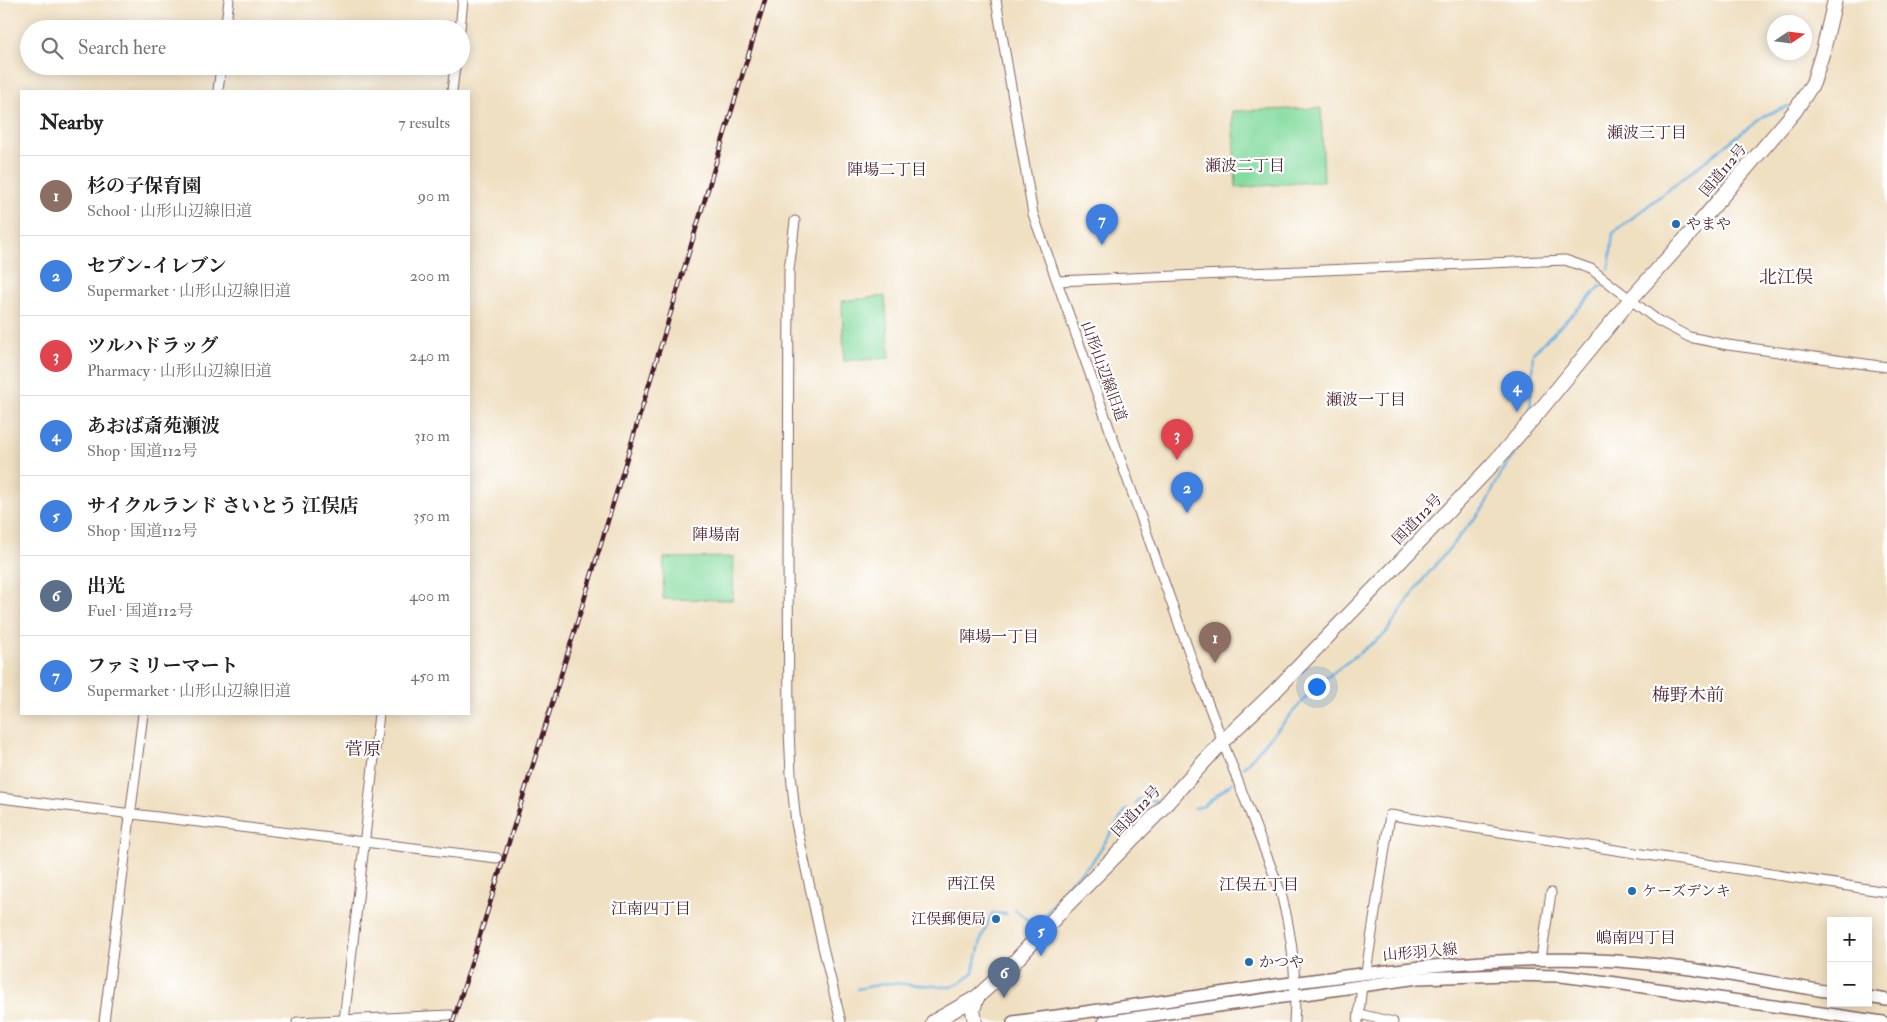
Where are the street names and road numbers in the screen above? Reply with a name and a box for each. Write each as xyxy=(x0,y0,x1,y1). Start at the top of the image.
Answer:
street label: 国道112号 xyxy=(1696,140,1751,201)
street label: 山形山辺線旧道 xyxy=(1077,319,1130,424)
street label: 国道112号 xyxy=(1389,490,1446,549)
street label: 国道112号 xyxy=(1108,782,1165,841)
street label: 山形羽入線 xyxy=(1382,940,1458,965)

